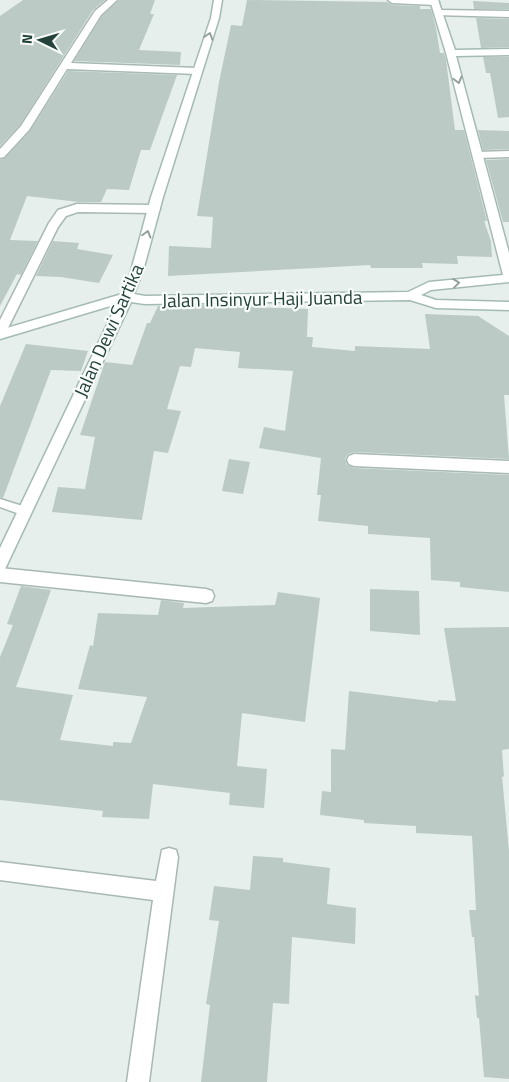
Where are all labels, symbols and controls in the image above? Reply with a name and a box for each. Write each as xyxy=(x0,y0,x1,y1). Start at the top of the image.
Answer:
north arrow xyxy=(15,15,65,65)
one-way arrow xyxy=(203,32,213,40)
text: N xyxy=(16,33,37,45)
one-way arrow xyxy=(452,76,463,85)
one-way arrow xyxy=(142,230,152,238)
street label: Jalan Dewi Sartika xyxy=(66,258,151,402)
one-way arrow xyxy=(453,278,461,289)
street label: Jalan Insinyur Haji Juanda xyxy=(161,282,363,314)

